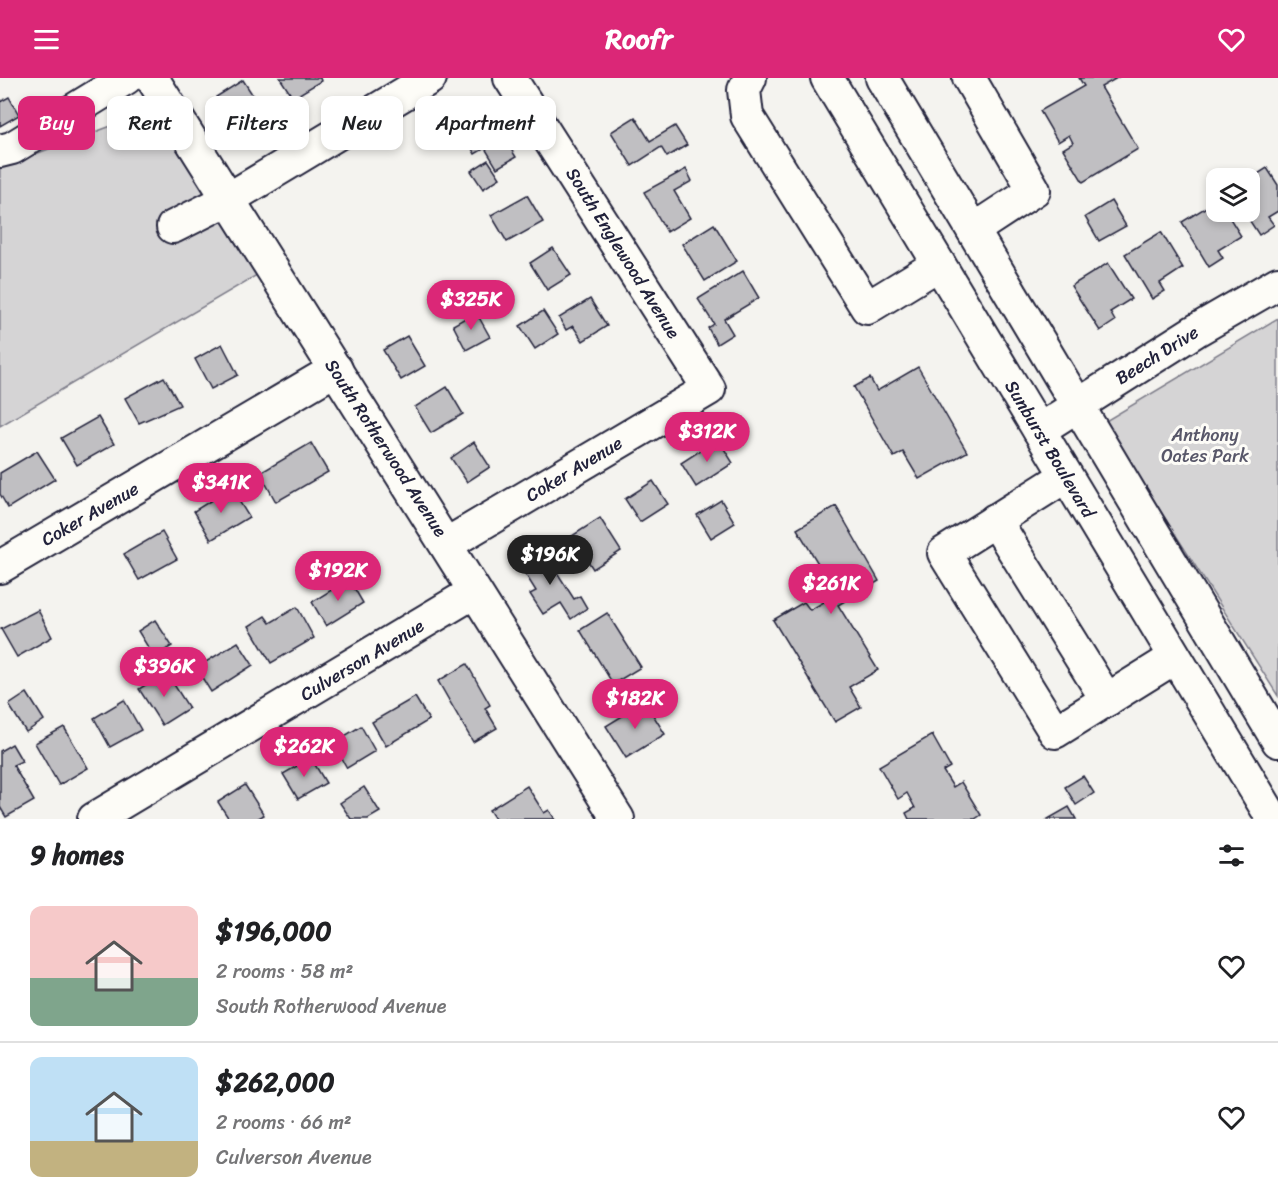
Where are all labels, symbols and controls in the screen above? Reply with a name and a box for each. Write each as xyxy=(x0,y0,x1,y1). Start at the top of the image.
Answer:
text: Roofr xyxy=(606,15,672,63)
icon: menu xyxy=(30,23,63,56)
icon: heart xyxy=(1215,23,1248,56)
chip: Buy xyxy=(18,96,95,150)
chip: Rent xyxy=(107,96,193,150)
chip: Filters xyxy=(205,96,309,150)
chip: New xyxy=(321,96,403,150)
chip: Apartment xyxy=(415,96,556,150)
street label: South Englewood Avenue xyxy=(557,161,689,345)
map controls xyxy=(1206,168,1260,222)
button: layers xyxy=(1206,168,1260,222)
pin: $325K xyxy=(429,280,513,331)
text: $325K xyxy=(441,282,501,317)
street label: Beech Drive xyxy=(1109,317,1205,393)
street label: South Rotherwood Avenue xyxy=(316,352,456,544)
street label: Sunburst Boulevard xyxy=(996,374,1105,526)
pin: $312K xyxy=(665,412,749,463)
text: $312K xyxy=(679,414,735,449)
park label: Anthony Oates Park xyxy=(1161,419,1249,472)
street label: Coker Avenue xyxy=(519,427,629,511)
pin: $341K xyxy=(179,463,263,514)
text: $341K xyxy=(192,465,250,500)
street label: Coker Avenue xyxy=(35,473,145,555)
pin: $196K xyxy=(508,535,592,586)
text: $196K xyxy=(521,537,579,572)
pin: $192K xyxy=(296,551,380,602)
text: $192K xyxy=(309,553,367,588)
pin: $261K xyxy=(789,564,873,615)
text: $261K xyxy=(802,566,860,601)
street label: Culverson Avenue xyxy=(294,610,431,710)
pin: $396K xyxy=(122,647,206,698)
text: $396K xyxy=(134,649,194,684)
pin: $182K xyxy=(593,679,677,730)
text: $182K xyxy=(606,681,664,716)
pin: $262K xyxy=(262,727,346,778)
text: $262K xyxy=(274,729,334,764)
text: 9 homes xyxy=(30,832,124,878)
icon: filters xyxy=(1215,839,1248,872)
text: $196,000 xyxy=(216,908,332,954)
icon: home xyxy=(78,930,150,1002)
icon: heart xyxy=(1215,950,1248,983)
text: 2 rooms · 58 m² xyxy=(216,954,353,989)
text: South Rotherwood Avenue xyxy=(216,989,446,1024)
text: $262,000 xyxy=(216,1059,335,1105)
icon: home xyxy=(78,1081,150,1153)
icon: heart xyxy=(1215,1101,1248,1134)
text: 2 rooms · 66 m² xyxy=(216,1105,352,1140)
text: Culverson Avenue xyxy=(216,1140,372,1175)

